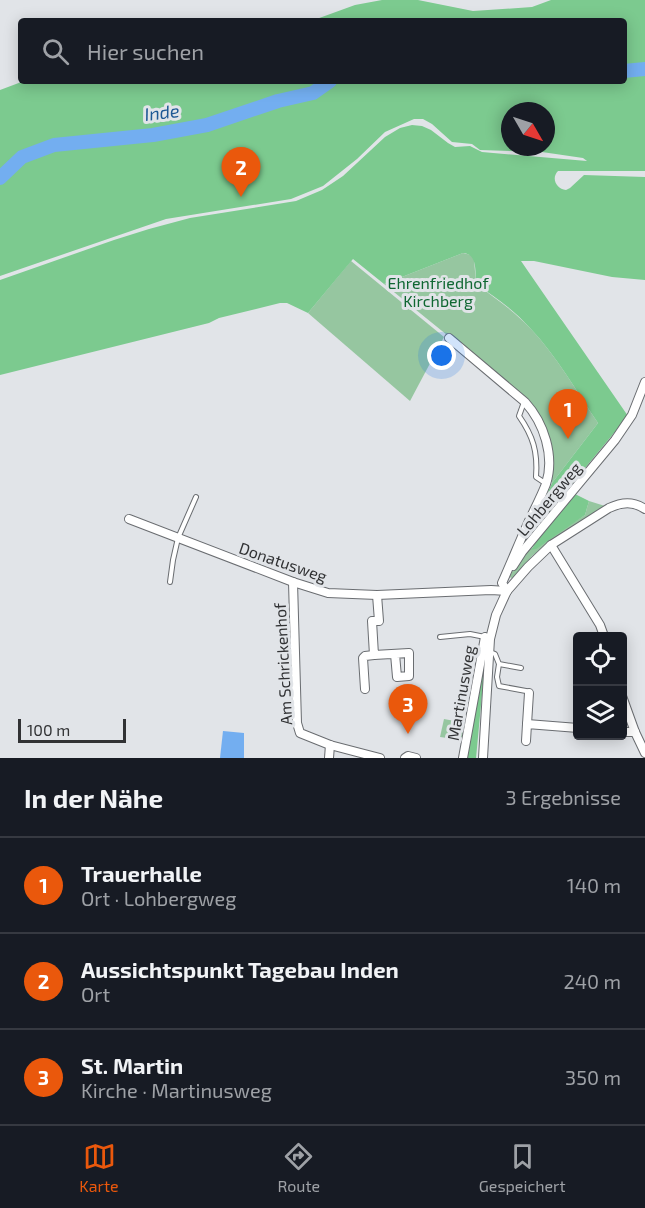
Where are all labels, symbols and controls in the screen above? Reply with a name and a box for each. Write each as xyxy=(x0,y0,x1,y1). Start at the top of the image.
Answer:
search box xyxy=(18,18,627,84)
icon: search xyxy=(39,35,72,68)
text: Hier suchen xyxy=(87,38,204,64)
water label: Inde xyxy=(143,99,181,125)
north arrow xyxy=(501,102,555,156)
pin: 2 xyxy=(222,148,260,197)
park label: Ehrenfriedhof Kirchberg xyxy=(387,273,489,310)
your location xyxy=(427,341,456,370)
pin: 1 xyxy=(548,390,588,439)
street label: Lohbergweg xyxy=(512,458,585,539)
street label: Donatusweg xyxy=(237,538,330,585)
street label: Am Schrickenhof xyxy=(270,602,295,725)
map controls xyxy=(573,632,627,740)
button: locate xyxy=(573,632,627,686)
street label: Martinusweg xyxy=(443,644,478,742)
pin: 3 xyxy=(388,684,428,734)
button: layers xyxy=(573,686,627,740)
scale bar xyxy=(18,716,126,744)
text: 100 m xyxy=(27,720,70,739)
text: In der Nähe xyxy=(24,782,163,813)
text: 3 Ergebnisse xyxy=(505,785,621,809)
text: Trauerhalle xyxy=(81,860,202,886)
text: 1 xyxy=(39,873,48,897)
text: 140 m xyxy=(567,873,621,897)
text: Ort · Lohbergweg xyxy=(81,886,236,910)
text: Aussichtspunkt Tagebau Inden xyxy=(81,956,399,982)
text: 2 xyxy=(38,969,49,993)
text: 240 m xyxy=(563,969,621,993)
text: Ort xyxy=(81,982,110,1006)
text: St. Martin xyxy=(81,1052,183,1078)
text: 3 xyxy=(38,1065,49,1089)
text: 350 m xyxy=(565,1065,621,1089)
text: Kirche · Martinusweg xyxy=(81,1078,272,1102)
tab: Karte xyxy=(79,1140,119,1195)
tab: Route xyxy=(277,1140,320,1195)
tab: Gespeichert xyxy=(479,1140,566,1195)

